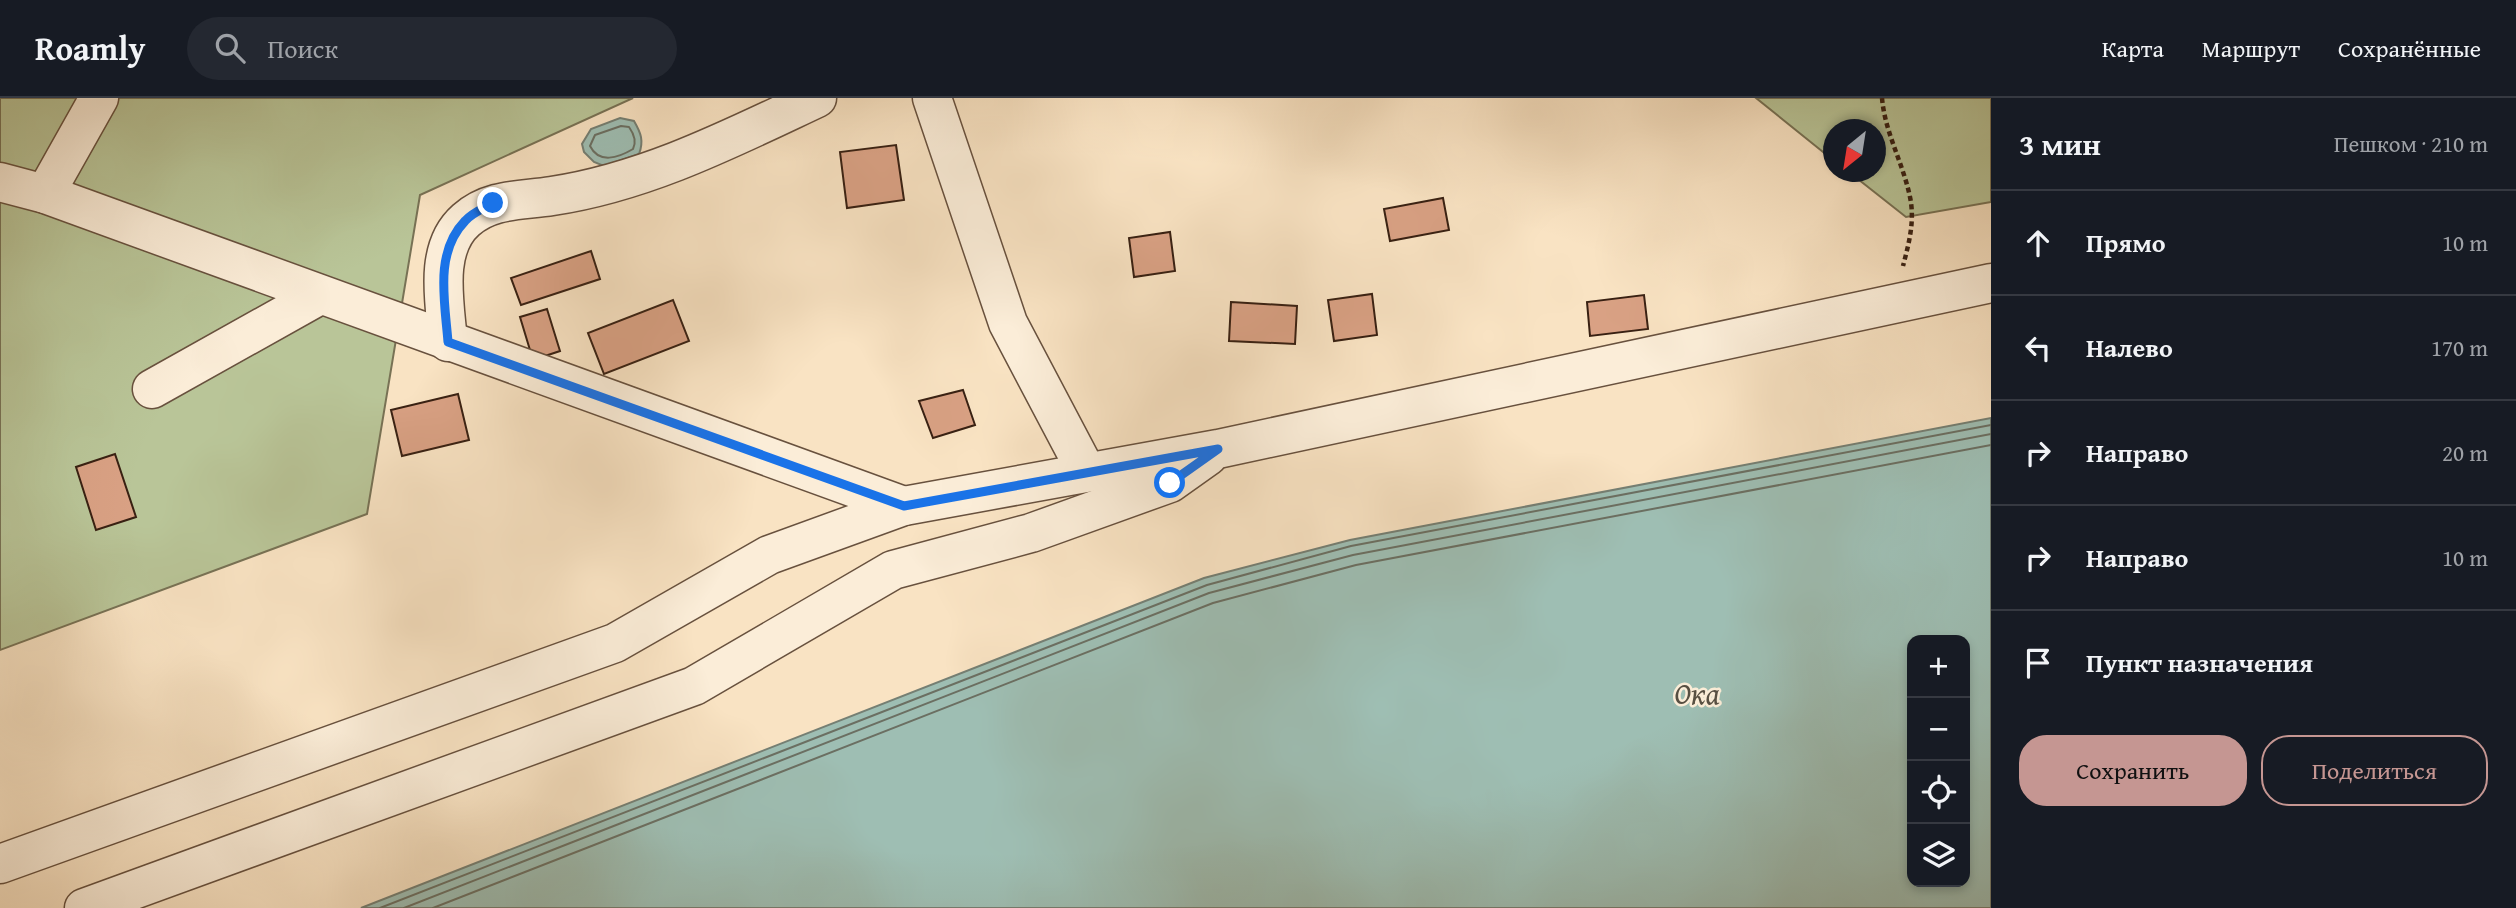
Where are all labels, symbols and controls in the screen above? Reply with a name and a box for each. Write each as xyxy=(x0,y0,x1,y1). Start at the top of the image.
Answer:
search box xyxy=(187,17,677,80)
text: Roamly xyxy=(35,24,145,72)
icon: search xyxy=(211,29,249,67)
text: Поиск xyxy=(267,29,338,68)
text: Карта xyxy=(2102,31,2164,66)
text: Маршрут xyxy=(2202,31,2300,66)
text: Сохранённые xyxy=(2338,31,2481,66)
north arrow xyxy=(1823,119,1886,182)
text: 3 мин xyxy=(2019,122,2101,166)
text: Пешком · 210 m xyxy=(2334,127,2488,160)
route end xyxy=(477,187,508,218)
text: Прямо xyxy=(2086,223,2166,262)
icon: ahead xyxy=(2019,224,2057,262)
text: 10 m xyxy=(2442,226,2488,259)
text: Налево xyxy=(2086,328,2173,367)
icon: left xyxy=(2019,329,2057,367)
text: 170 m xyxy=(2431,331,2488,364)
text: Направо xyxy=(2086,433,2188,472)
icon: right xyxy=(2019,434,2057,472)
text: 20 m xyxy=(2442,436,2488,469)
route start xyxy=(1154,467,1185,498)
text: Направо xyxy=(2086,538,2188,577)
icon: right xyxy=(2019,539,2057,577)
text: 10 m xyxy=(2442,541,2488,574)
map controls xyxy=(1907,635,1970,887)
button: + xyxy=(1907,635,1970,698)
text: Пункт назначения xyxy=(2086,643,2313,682)
icon: arrive xyxy=(2019,644,2057,682)
water label: Ока xyxy=(1674,671,1720,715)
button: − xyxy=(1907,698,1970,761)
button: Сохранить xyxy=(2019,735,2247,806)
button: Поделиться xyxy=(2261,735,2488,806)
button: locate xyxy=(1907,761,1970,824)
button: layers xyxy=(1907,824,1970,887)

